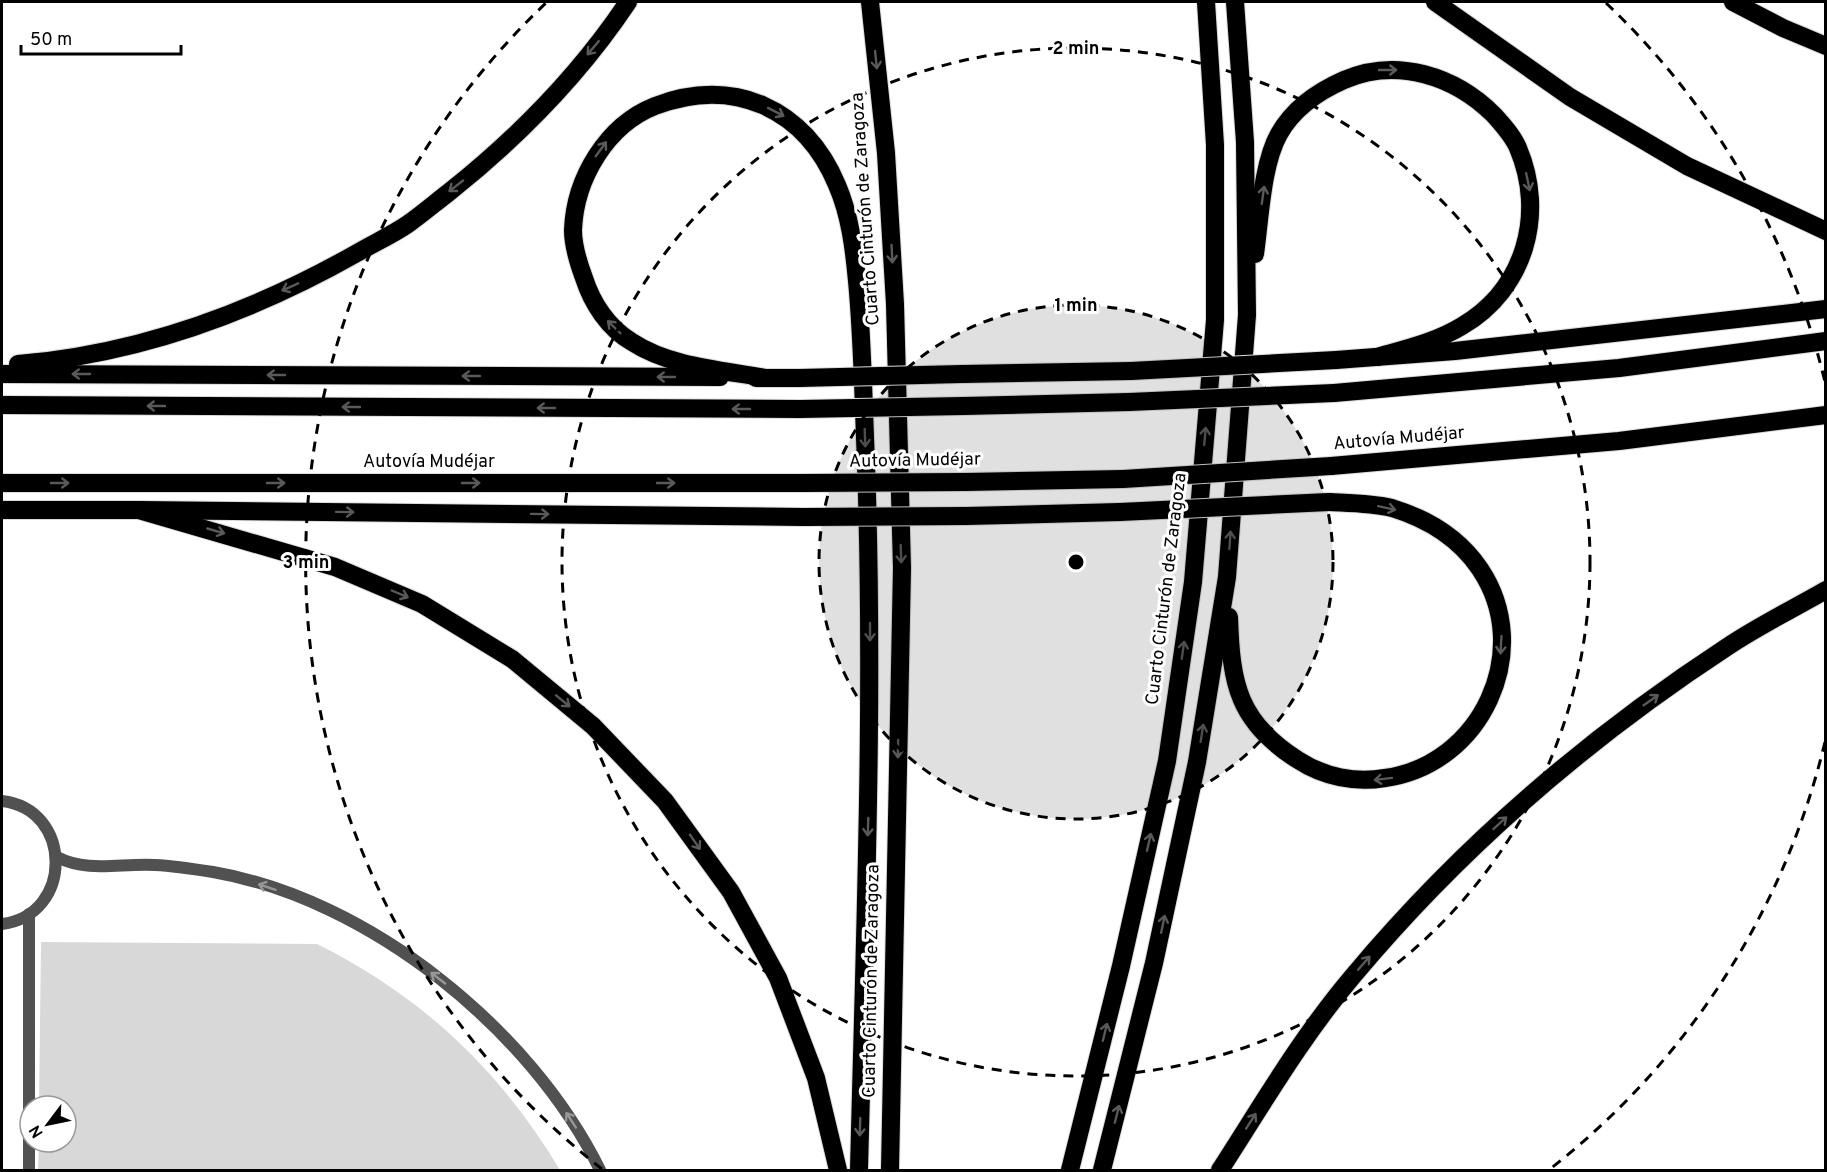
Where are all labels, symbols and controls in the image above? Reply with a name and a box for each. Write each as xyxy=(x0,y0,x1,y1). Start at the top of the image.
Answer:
scale bar xyxy=(21,18,182,56)
text: 50 m xyxy=(30,29,72,52)
text: 2 min xyxy=(1052,38,1100,61)
one-way arrow xyxy=(587,40,600,56)
one-way arrow xyxy=(871,49,882,69)
one-way arrow xyxy=(1378,64,1398,76)
street label: Cuarto Cinturón de Zaragoza xyxy=(846,92,886,326)
one-way arrow xyxy=(766,106,784,118)
one-way arrow xyxy=(595,142,607,158)
one-way arrow xyxy=(1522,172,1534,191)
one-way arrow xyxy=(448,180,464,193)
one-way arrow xyxy=(1258,185,1269,205)
one-way arrow xyxy=(886,244,897,263)
one-way arrow xyxy=(281,283,299,294)
text: 1 min xyxy=(1054,295,1098,318)
one-way arrow xyxy=(607,320,622,334)
one-way arrow xyxy=(71,368,91,380)
one-way arrow xyxy=(266,369,286,381)
one-way arrow xyxy=(461,370,481,382)
one-way arrow xyxy=(656,371,676,383)
one-way arrow xyxy=(147,400,167,412)
one-way arrow xyxy=(342,401,362,413)
one-way arrow xyxy=(537,402,557,414)
one-way arrow xyxy=(732,403,752,415)
street label: Autovía Mudéjar xyxy=(1332,422,1466,456)
one-way arrow xyxy=(1200,426,1211,446)
one-way arrow xyxy=(860,427,871,447)
street label: Autovía Mudéjar xyxy=(849,448,981,474)
street label: Autovía Mudéjar xyxy=(363,451,495,474)
street label: Cuarto Cinturón de Zaragoza xyxy=(1141,472,1193,706)
one-way arrow xyxy=(49,477,69,489)
one-way arrow xyxy=(265,477,285,489)
one-way arrow xyxy=(460,477,480,489)
one-way arrow xyxy=(655,477,675,489)
one-way arrow xyxy=(1376,503,1396,514)
one-way arrow xyxy=(334,506,354,518)
one-way arrow xyxy=(529,508,549,520)
one-way arrow xyxy=(206,526,225,537)
one-way arrow xyxy=(1225,531,1236,551)
one-way arrow xyxy=(896,543,907,563)
text: 3 min xyxy=(283,552,329,575)
centre of rings xyxy=(1066,552,1086,572)
one-way arrow xyxy=(391,590,409,601)
one-way arrow xyxy=(864,622,876,642)
one-way arrow xyxy=(1495,635,1506,655)
one-way arrow xyxy=(1178,641,1189,661)
one-way arrow xyxy=(554,694,570,707)
one-way arrow xyxy=(1643,694,1659,706)
one-way arrow xyxy=(1197,724,1208,744)
one-way arrow xyxy=(892,738,904,758)
one-way arrow xyxy=(1374,773,1394,784)
one-way arrow xyxy=(1493,816,1508,830)
one-way arrow xyxy=(862,817,874,837)
one-way arrow xyxy=(1144,833,1155,853)
one-way arrow xyxy=(689,834,701,850)
street label: Cuarto Cinturón de Zaragoza xyxy=(858,864,886,1098)
one-way arrow xyxy=(258,880,277,891)
one-way arrow xyxy=(1158,915,1169,935)
one-way arrow xyxy=(1357,956,1371,971)
one-way arrow xyxy=(431,972,447,985)
one-way arrow xyxy=(1099,1023,1111,1042)
north arrow xyxy=(18,1094,78,1154)
one-way arrow xyxy=(1111,1105,1123,1124)
one-way arrow xyxy=(565,1112,577,1129)
one-way arrow xyxy=(1245,1113,1258,1130)
one-way arrow xyxy=(854,1117,866,1137)
text: N xyxy=(25,1121,49,1141)

